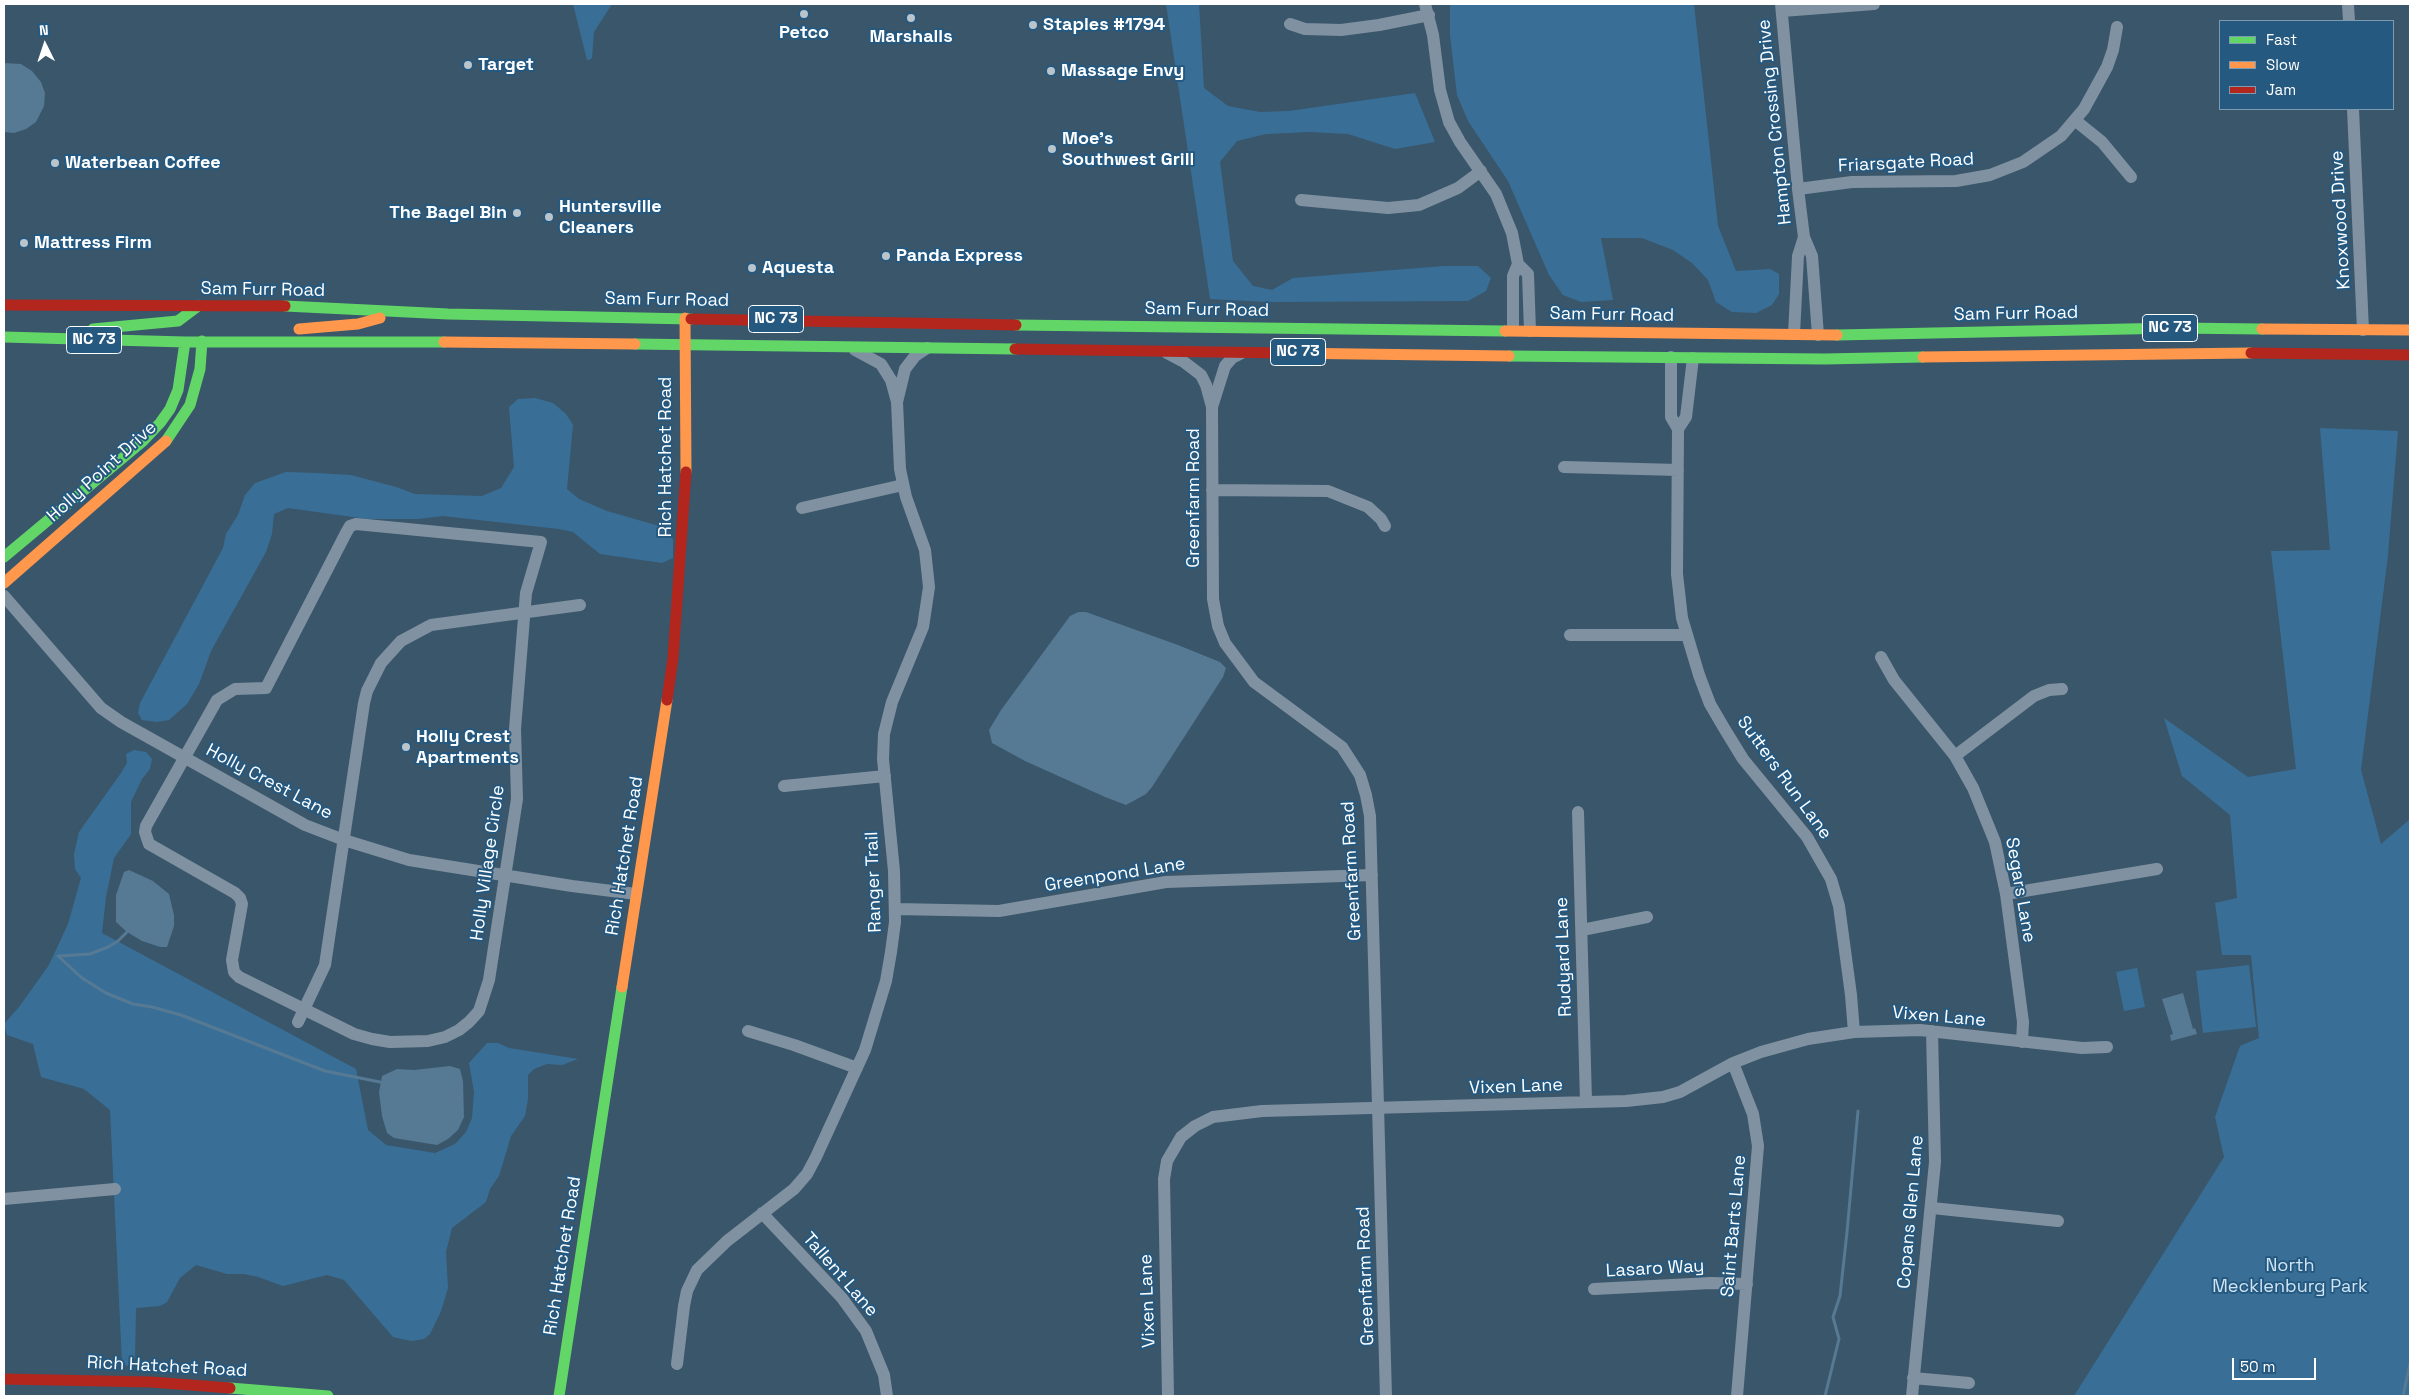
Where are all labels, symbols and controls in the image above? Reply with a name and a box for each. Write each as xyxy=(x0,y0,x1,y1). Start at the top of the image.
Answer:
marker: Petco xyxy=(798,8,810,20)
marker: Marshalls xyxy=(905,12,917,24)
place label: Staples #1794 xyxy=(1043,14,1165,36)
street label: Hampton Crossing Drive xyxy=(1753,18,1797,226)
marker: Staples #1794 xyxy=(1027,19,1039,31)
north arrow xyxy=(20,20,70,70)
legend xyxy=(2219,20,2394,110)
text: N xyxy=(39,21,49,39)
place label: Petco xyxy=(779,22,829,44)
place label: Marshalls xyxy=(869,26,953,48)
text: Fast xyxy=(2266,30,2297,49)
place label: Target xyxy=(478,54,534,76)
text: Slow xyxy=(2266,55,2300,74)
marker: Target xyxy=(462,59,474,71)
place label: Massage Envy xyxy=(1061,60,1184,82)
marker: Massage Envy xyxy=(1045,65,1057,77)
text: Jam xyxy=(2266,80,2296,99)
place label: Moe's Southwest Grill xyxy=(1062,128,1194,170)
marker: Moe's Southwest Grill xyxy=(1046,143,1058,155)
street label: Friarsgate Road xyxy=(1837,149,1975,177)
street label: Knoxwood Drive xyxy=(2327,150,2355,290)
place label: Waterbean Coffee xyxy=(65,152,221,174)
marker: Waterbean Coffee xyxy=(49,157,61,169)
place label: Huntersville Cleaners xyxy=(559,196,662,238)
place label: The Bagel Bin xyxy=(389,202,507,224)
marker: The Bagel Bin xyxy=(511,207,523,219)
marker: Huntersville Cleaners xyxy=(543,211,555,223)
place label: Mattress Firm xyxy=(34,232,152,254)
marker: Mattress Firm xyxy=(18,237,30,249)
place label: Panda Express xyxy=(896,245,1023,267)
marker: Panda Express xyxy=(880,250,892,262)
place label: Aquesta xyxy=(762,257,834,279)
marker: Aquesta xyxy=(746,262,758,274)
street label: Sam Furr Road xyxy=(201,278,325,302)
street label: Sam Furr Road xyxy=(605,288,729,312)
street label: Sam Furr Road xyxy=(1145,298,1269,322)
street label: Sam Furr Road xyxy=(1954,302,2078,326)
street label: Sam Furr Road xyxy=(1550,303,1674,327)
road number: NC 73 xyxy=(748,306,804,332)
road number: NC 73 xyxy=(2142,314,2198,342)
road number: NC 73 xyxy=(66,326,122,354)
road number: NC 73 xyxy=(1270,338,1326,366)
street label: Rich Hatchet Road xyxy=(655,377,677,537)
street label: Holly Point Drive xyxy=(43,417,161,527)
street label: Greenfarm Road xyxy=(1183,428,1205,568)
street label: Sutters Run Lane xyxy=(1732,712,1836,844)
place label: Holly Crest Apartments xyxy=(416,726,519,769)
street label: Holly Crest Lane xyxy=(202,740,336,824)
marker: Holly Crest Apartments xyxy=(400,741,412,753)
street label: Rich Hatchet Road xyxy=(602,775,648,937)
street label: Holly Village Circle xyxy=(466,784,510,942)
street label: Greenfarm Road xyxy=(1338,801,1366,941)
street label: Ranger Trail xyxy=(861,831,887,933)
street label: Segars Lane xyxy=(2000,836,2040,944)
street label: Greenpond Lane xyxy=(1043,853,1187,897)
street label: Rudyard Lane xyxy=(1551,897,1577,1017)
street label: Vixen Lane xyxy=(1891,1002,1987,1032)
street label: Vixen Lane xyxy=(1469,1075,1563,1099)
street label: Copans Glen Lane xyxy=(1894,1134,1928,1290)
street label: Saint Barts Lane xyxy=(1717,1154,1751,1298)
street label: Rich Hatchet Road xyxy=(540,1175,586,1337)
street label: Greenfarm Road xyxy=(1353,1206,1379,1346)
street label: Tallent Lane xyxy=(798,1229,882,1321)
street label: Vixen Lane xyxy=(1136,1254,1160,1348)
park label: North Mecklenburg Park xyxy=(2212,1255,2368,1298)
street label: Lasaro Way xyxy=(1605,1256,1705,1282)
scale bar xyxy=(2234,1348,2318,1380)
street label: Rich Hatchet Road xyxy=(86,1352,248,1382)
text: 50 m xyxy=(2240,1357,2275,1376)

